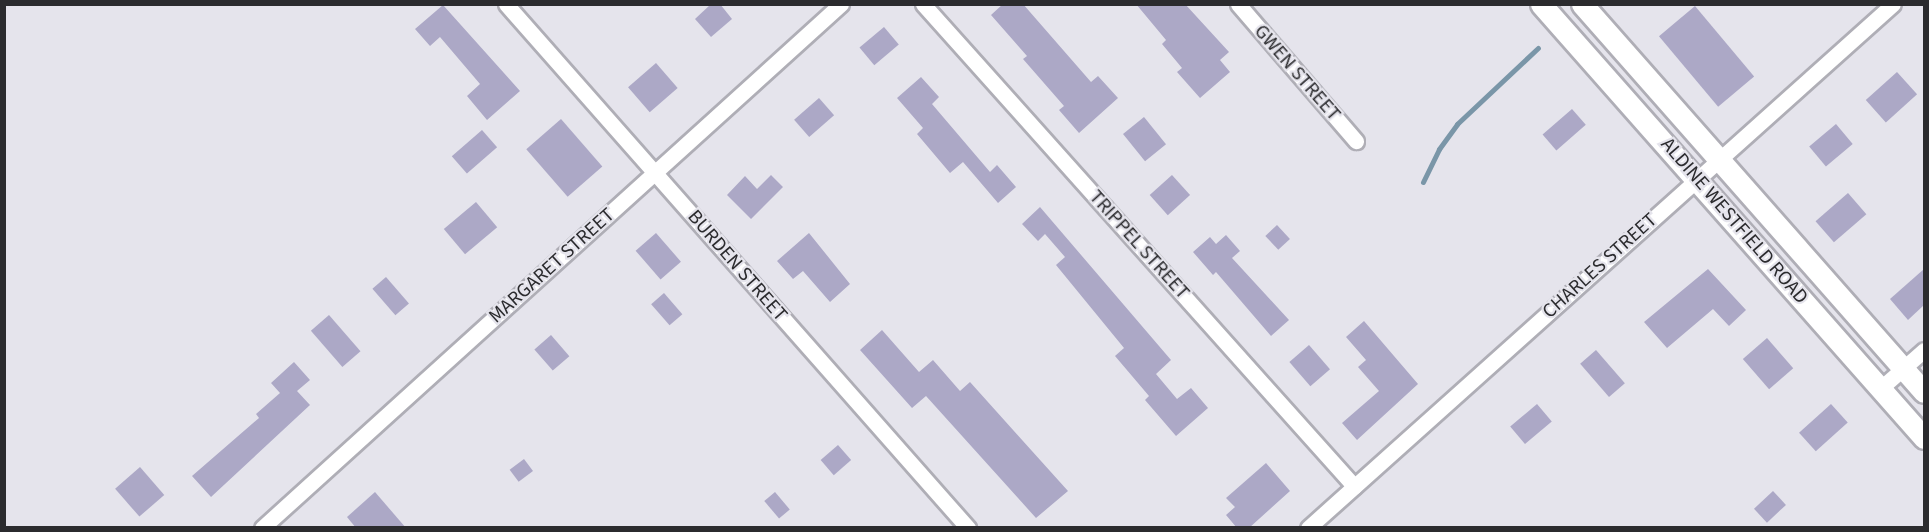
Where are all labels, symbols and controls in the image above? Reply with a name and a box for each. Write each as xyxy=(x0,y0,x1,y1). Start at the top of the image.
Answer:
street label: GWEN STREET xyxy=(1249,20,1345,126)
street label: ALDINE WESTFIELD ROAD xyxy=(1655,133,1813,309)
street label: TRIPPEL STREET xyxy=(1084,186,1194,304)
street label: MARGARET STREET xyxy=(484,203,620,329)
street label: BURDEN STREET xyxy=(682,205,792,327)
street label: CHARLES STREET xyxy=(1538,208,1662,324)

